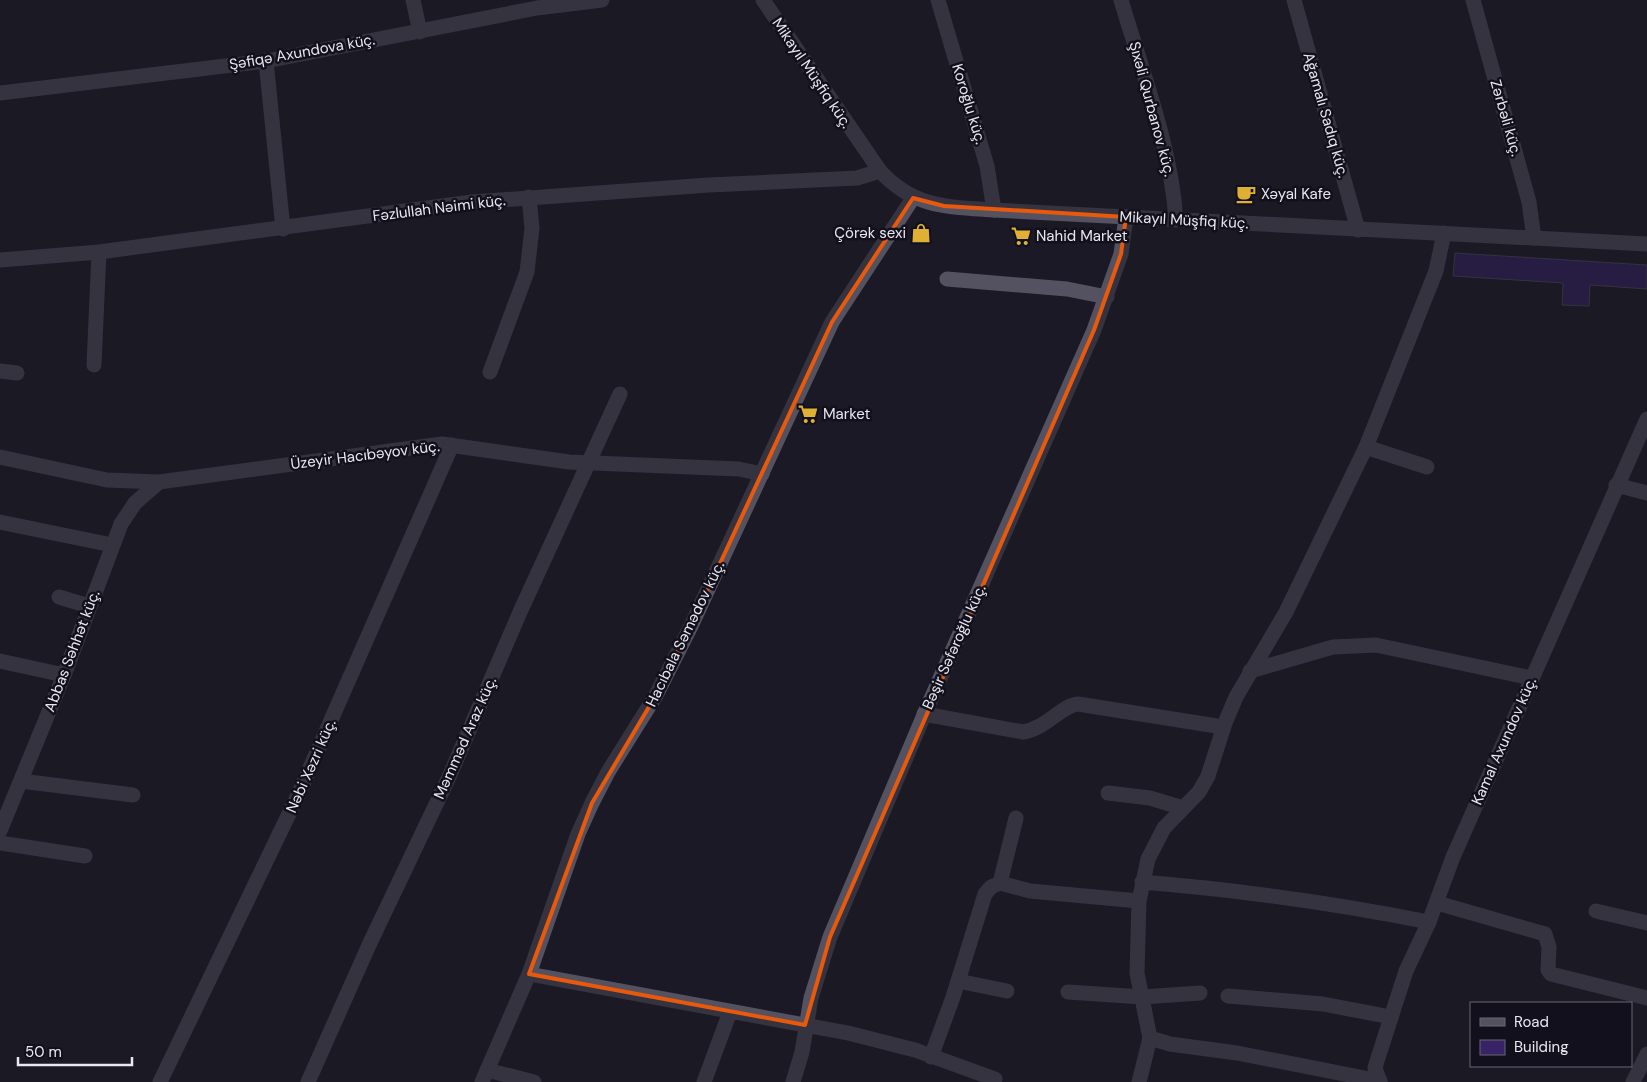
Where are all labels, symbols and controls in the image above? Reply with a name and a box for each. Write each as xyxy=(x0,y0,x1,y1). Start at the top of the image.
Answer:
street label: Mikayıl Müşfiq küç. xyxy=(768,14,856,132)
street label: Şəfiqə Axundova küç. xyxy=(228,29,376,75)
street label: Şıxəli Qurbanov küç. xyxy=(1124,39,1180,179)
street label: Ağamalı Sadıq küç. xyxy=(1299,50,1353,180)
street label: Koroğlu küç. xyxy=(947,61,991,147)
street label: Zərbəli küç. xyxy=(1486,77,1526,159)
cafe icon: Xəyal Kafe xyxy=(1235,183,1257,205)
place label: Xəyal Kafe xyxy=(1261,184,1331,204)
street label: Fəzlullah Nəimi küç. xyxy=(371,190,507,226)
street label: Mikayıl Müşfiq küç. xyxy=(1119,207,1249,233)
shop icon: Çörək sexi xyxy=(910,222,932,244)
place label: Çörək sexi xyxy=(834,223,906,243)
supermarket icon: Nahid Market xyxy=(1010,225,1032,247)
place label: Nahid Market xyxy=(1036,226,1128,246)
supermarket icon: Market xyxy=(797,403,819,425)
place label: Market xyxy=(823,404,871,424)
street label: Üzeyir Hacıbəyov küç. xyxy=(289,436,441,474)
street label: Hacıbala Səmədov küç. xyxy=(641,558,729,710)
street label: Bəşir Səfəroğlu küç. xyxy=(917,581,991,713)
street label: Abbas Səhhət küç. xyxy=(40,587,104,715)
street label: Məmməd Araz küç. xyxy=(429,674,501,802)
street label: Kamal Axundov küç. xyxy=(1467,674,1541,808)
street label: Nəbi Xəzri küç. xyxy=(281,716,341,816)
legend xyxy=(1470,1002,1632,1067)
text: Road xyxy=(1514,1012,1549,1032)
scale bar xyxy=(18,1034,131,1066)
text: Building xyxy=(1514,1037,1569,1057)
text: 50 m xyxy=(25,1042,62,1062)

